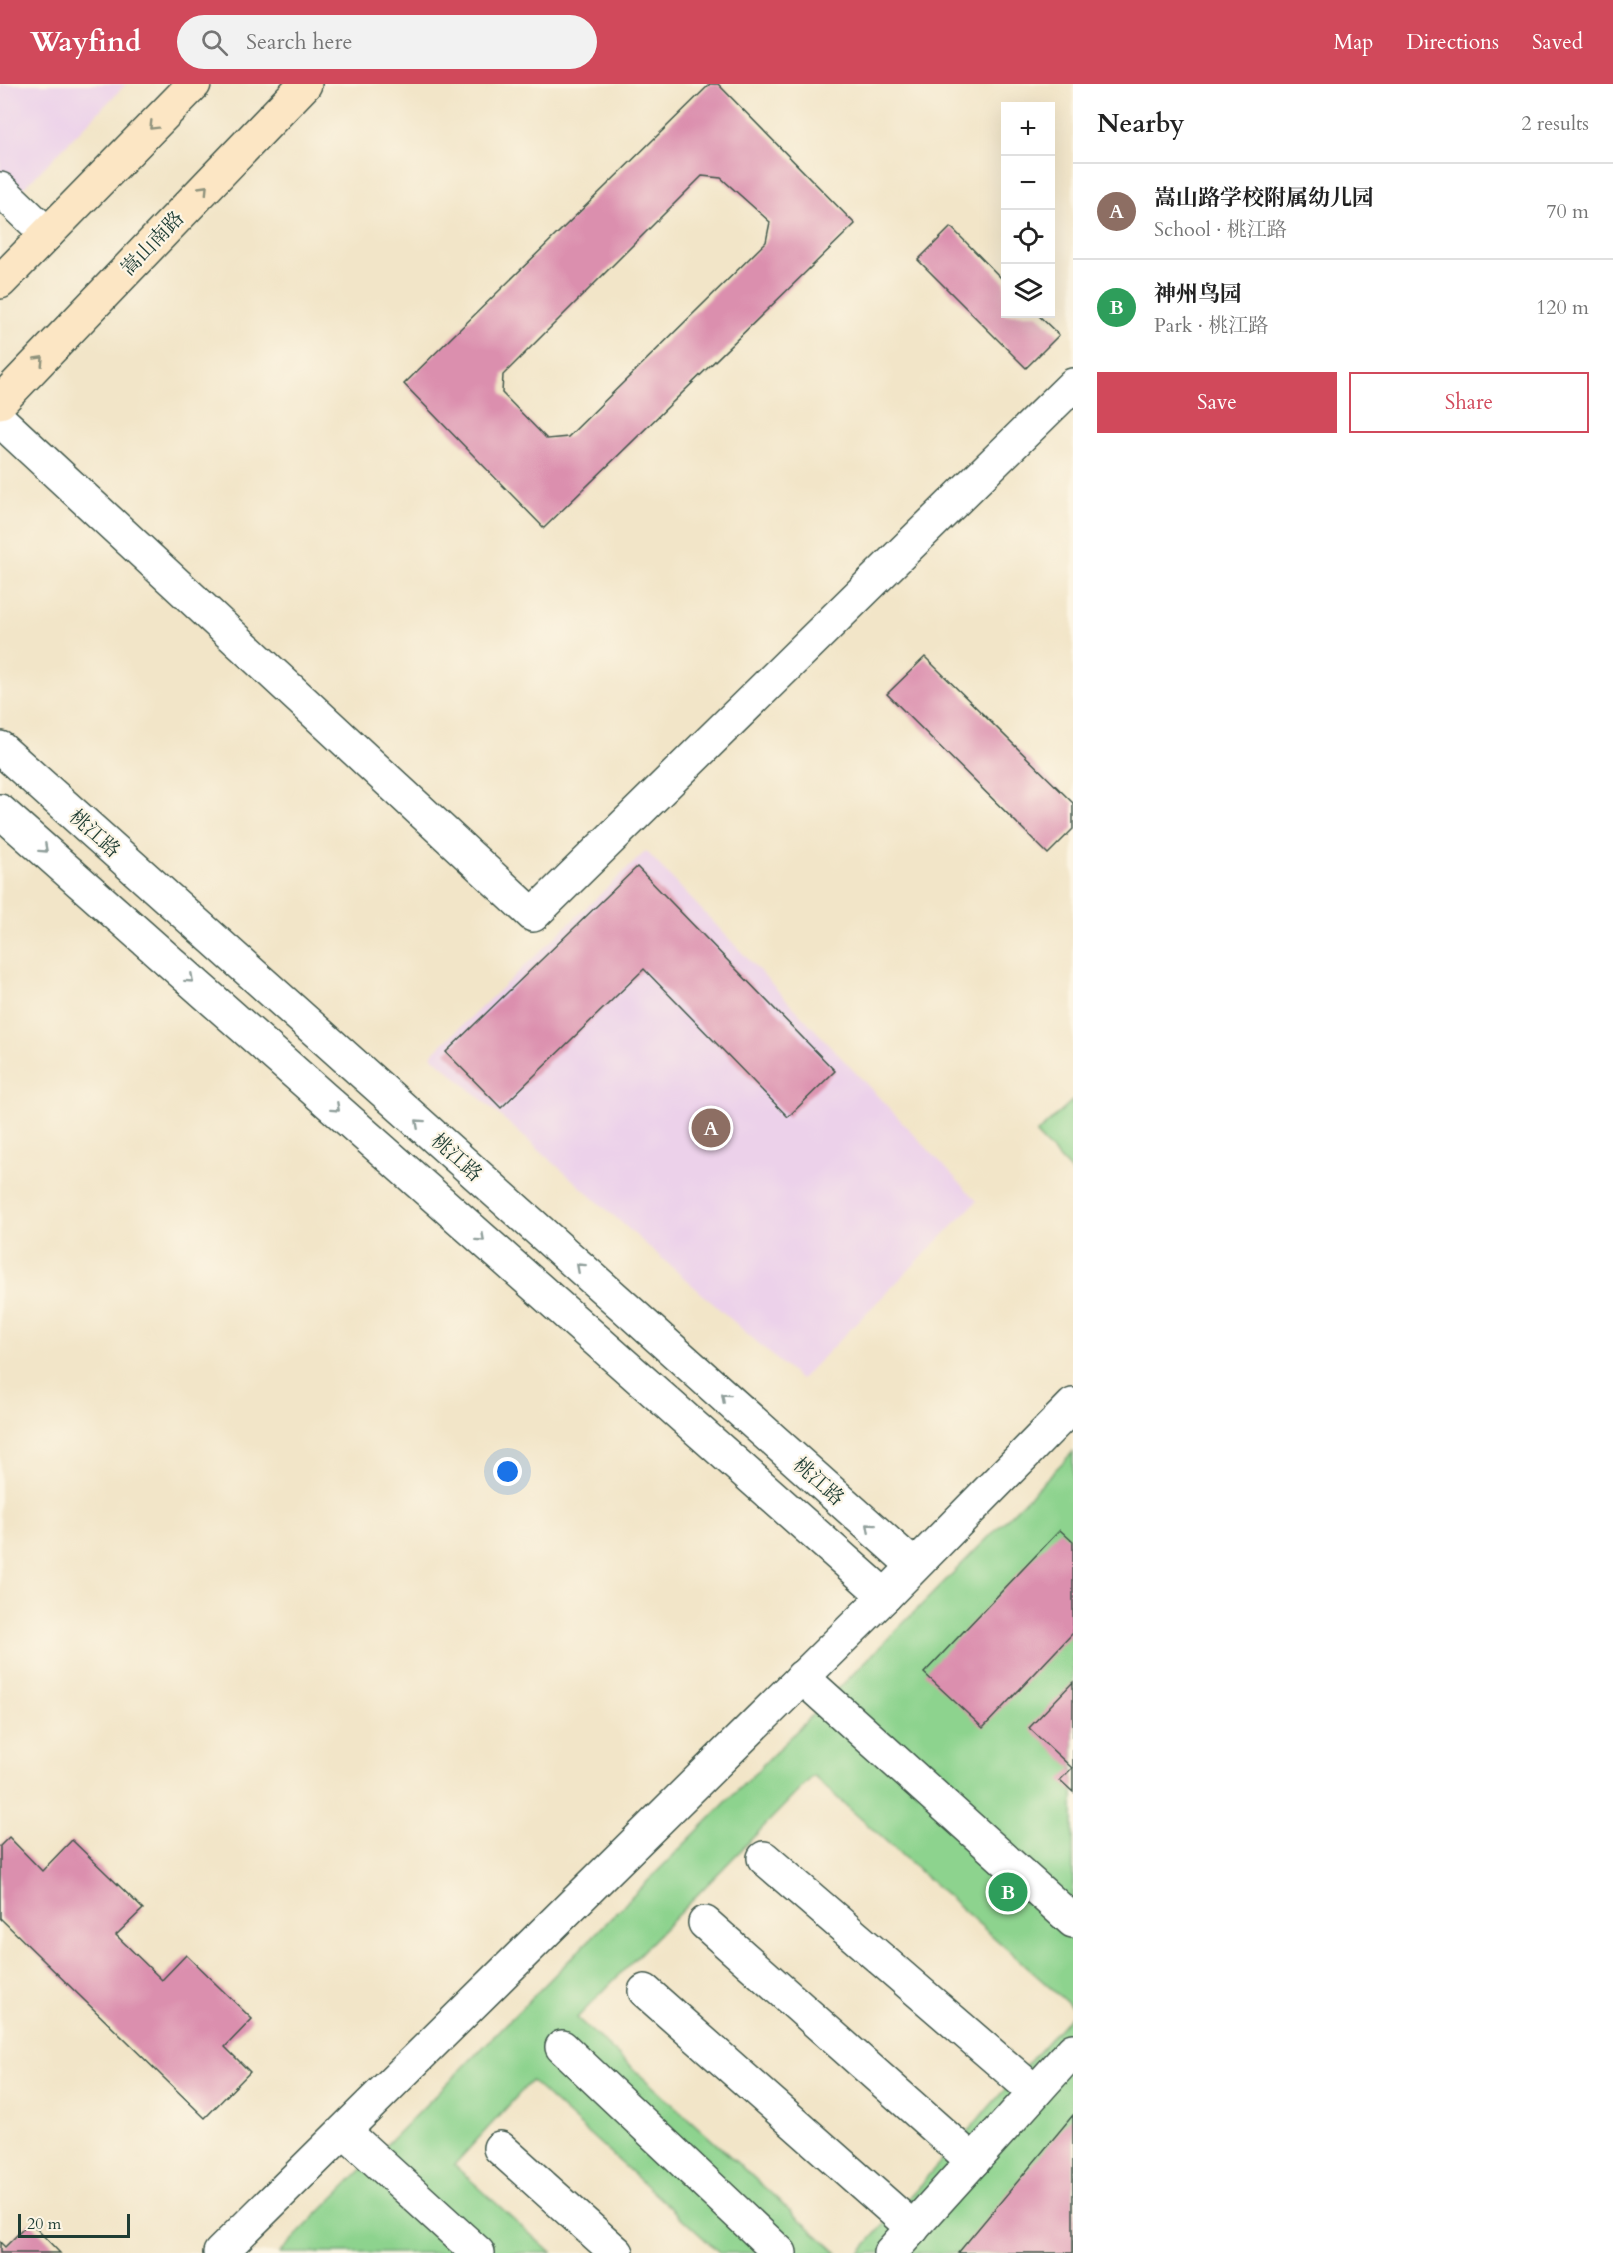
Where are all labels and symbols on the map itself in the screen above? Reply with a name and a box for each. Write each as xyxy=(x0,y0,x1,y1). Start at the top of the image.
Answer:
one-way arrow xyxy=(150,118,161,129)
one-way arrow xyxy=(197,185,208,196)
street label: 嵩山南路 xyxy=(115,205,190,281)
one-way arrow xyxy=(33,356,44,367)
street label: 桃江路 xyxy=(63,803,126,863)
one-way arrow xyxy=(37,842,48,853)
one-way arrow xyxy=(183,972,194,983)
one-way arrow xyxy=(329,1101,339,1112)
pin: A xyxy=(692,1106,730,1150)
one-way arrow xyxy=(415,1119,426,1130)
street label: 桃江路 xyxy=(425,1127,488,1187)
one-way arrow xyxy=(475,1231,485,1242)
one-way arrow xyxy=(576,1263,586,1274)
one-way arrow xyxy=(721,1393,732,1404)
street label: 桃江路 xyxy=(787,1451,850,1511)
your location xyxy=(493,1457,522,1486)
one-way arrow xyxy=(866,1523,877,1534)
pin: B xyxy=(988,1870,1028,1914)
scale bar xyxy=(18,2211,130,2238)

